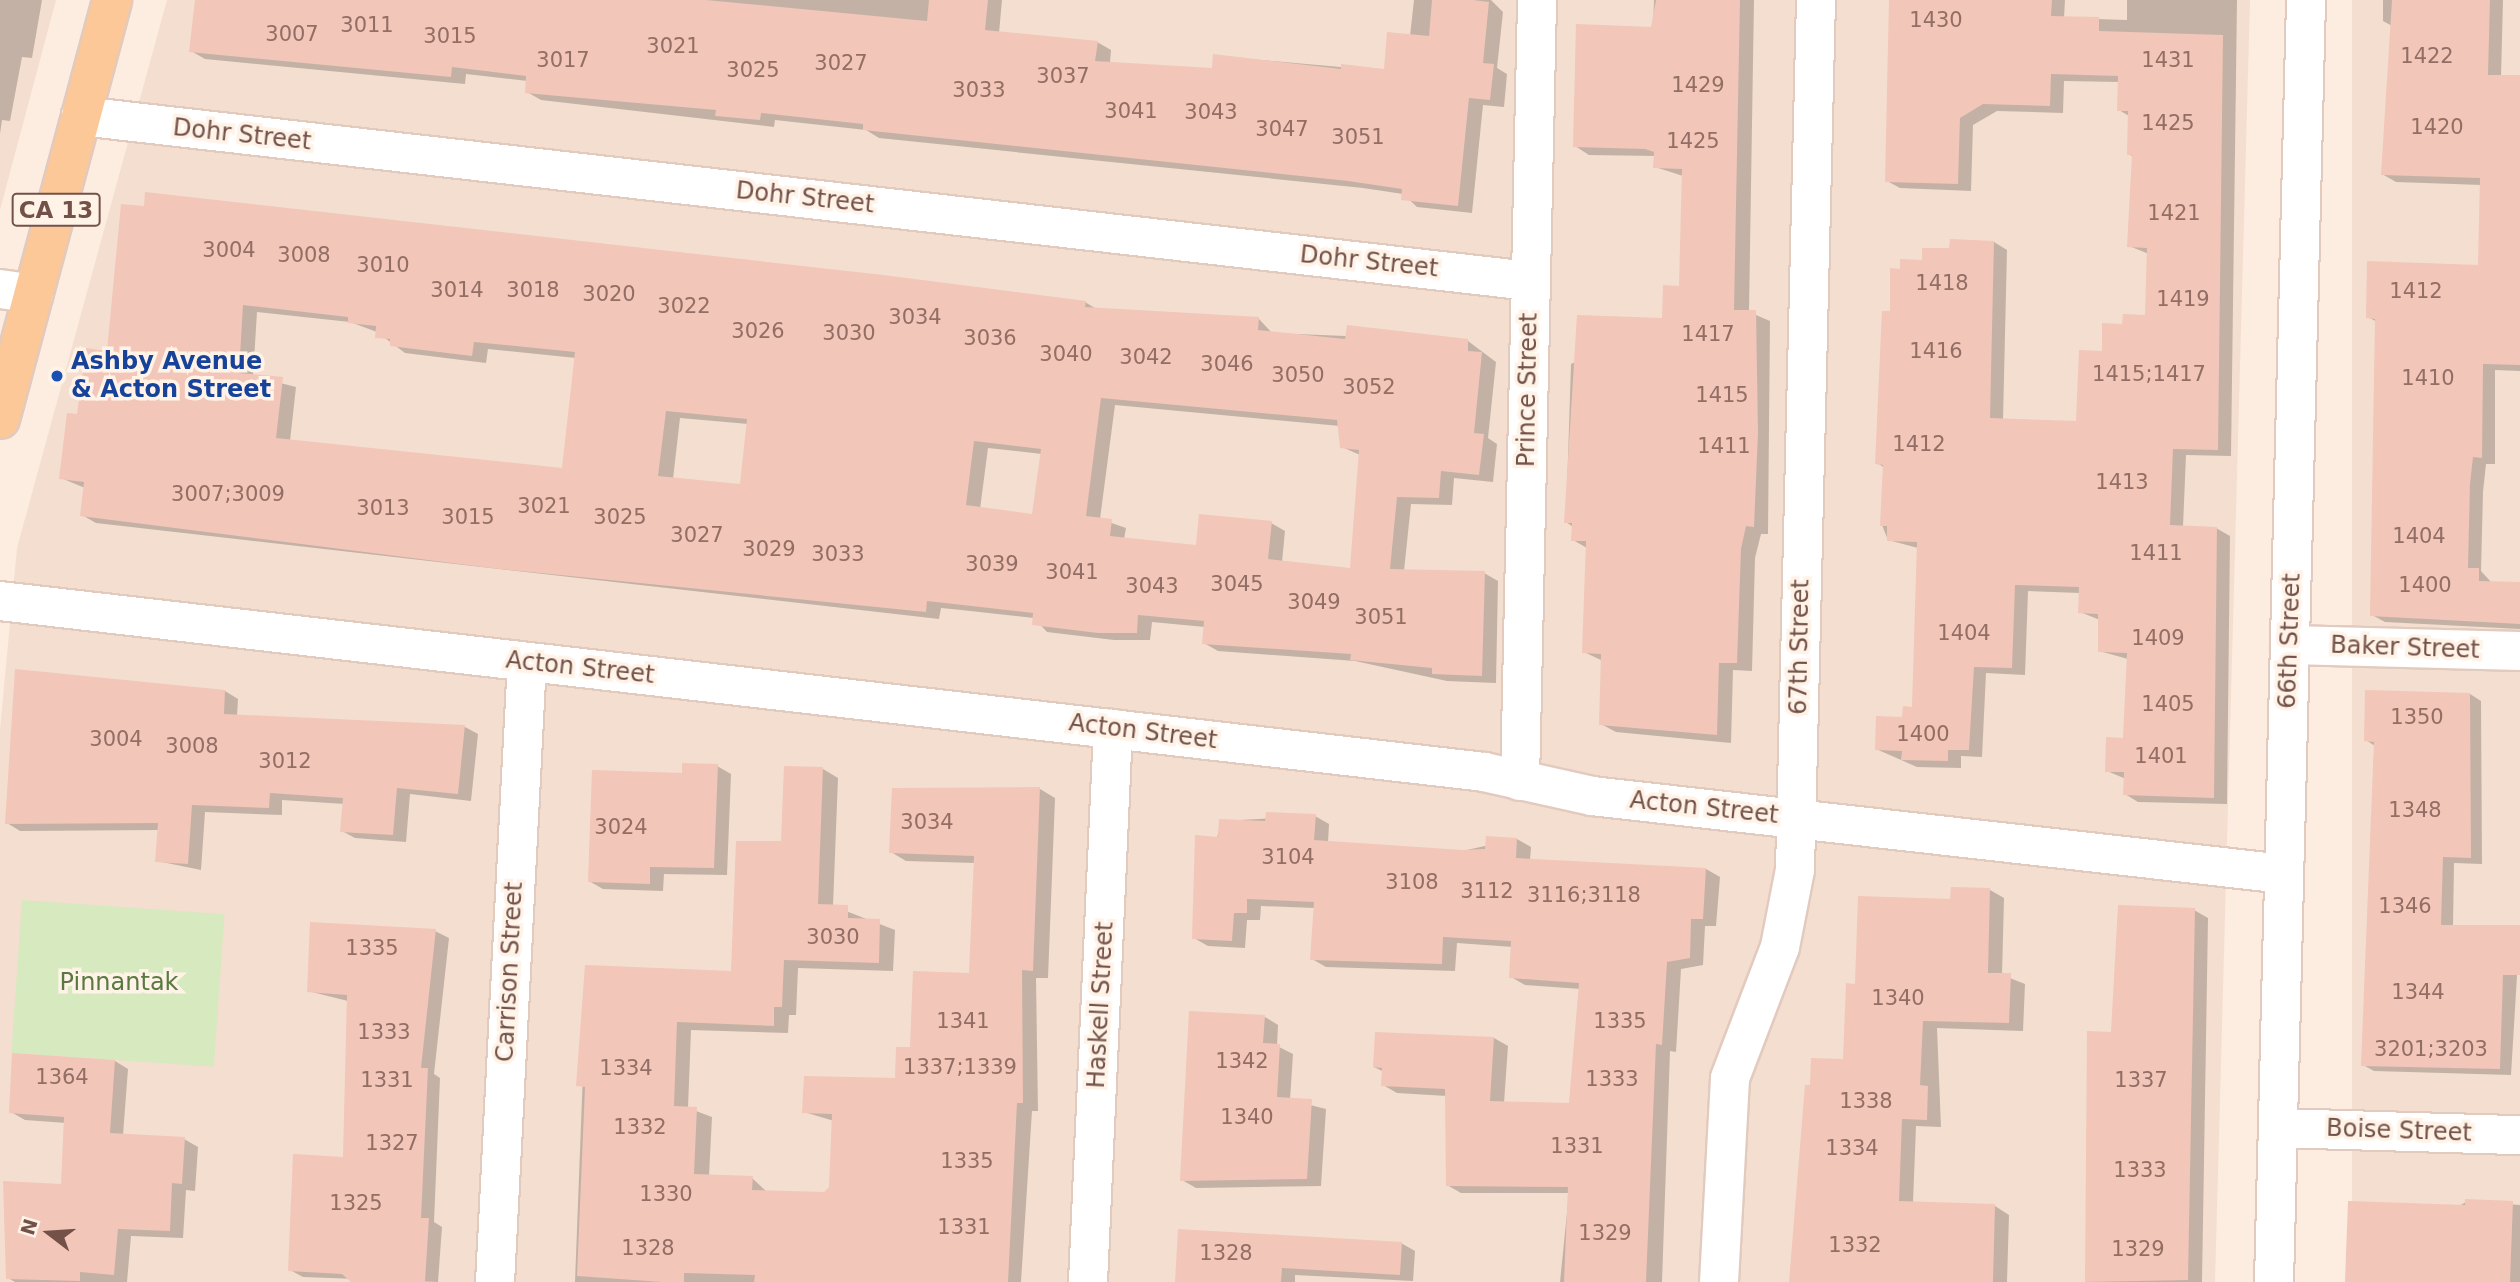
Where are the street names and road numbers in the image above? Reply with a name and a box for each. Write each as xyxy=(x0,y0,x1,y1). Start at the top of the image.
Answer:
street label: Dohr Street xyxy=(171,113,313,157)
street label: Dohr Street xyxy=(734,176,876,220)
road number: CA 13 xyxy=(10,190,102,230)
street label: Dohr Street xyxy=(1298,240,1440,284)
street label: Prince Street xyxy=(1512,313,1544,467)
street label: 66th Street xyxy=(2273,573,2307,709)
street label: 67th Street xyxy=(1784,579,1816,715)
street label: Baker Street xyxy=(2330,631,2480,665)
street label: Acton Street xyxy=(504,646,656,690)
street label: Acton Street xyxy=(1067,709,1219,755)
street label: Acton Street xyxy=(1628,786,1780,830)
street label: Carrison Street xyxy=(491,881,529,1063)
street label: Haskell Street xyxy=(1082,921,1120,1089)
street label: Boise Street xyxy=(2326,1114,2472,1148)

